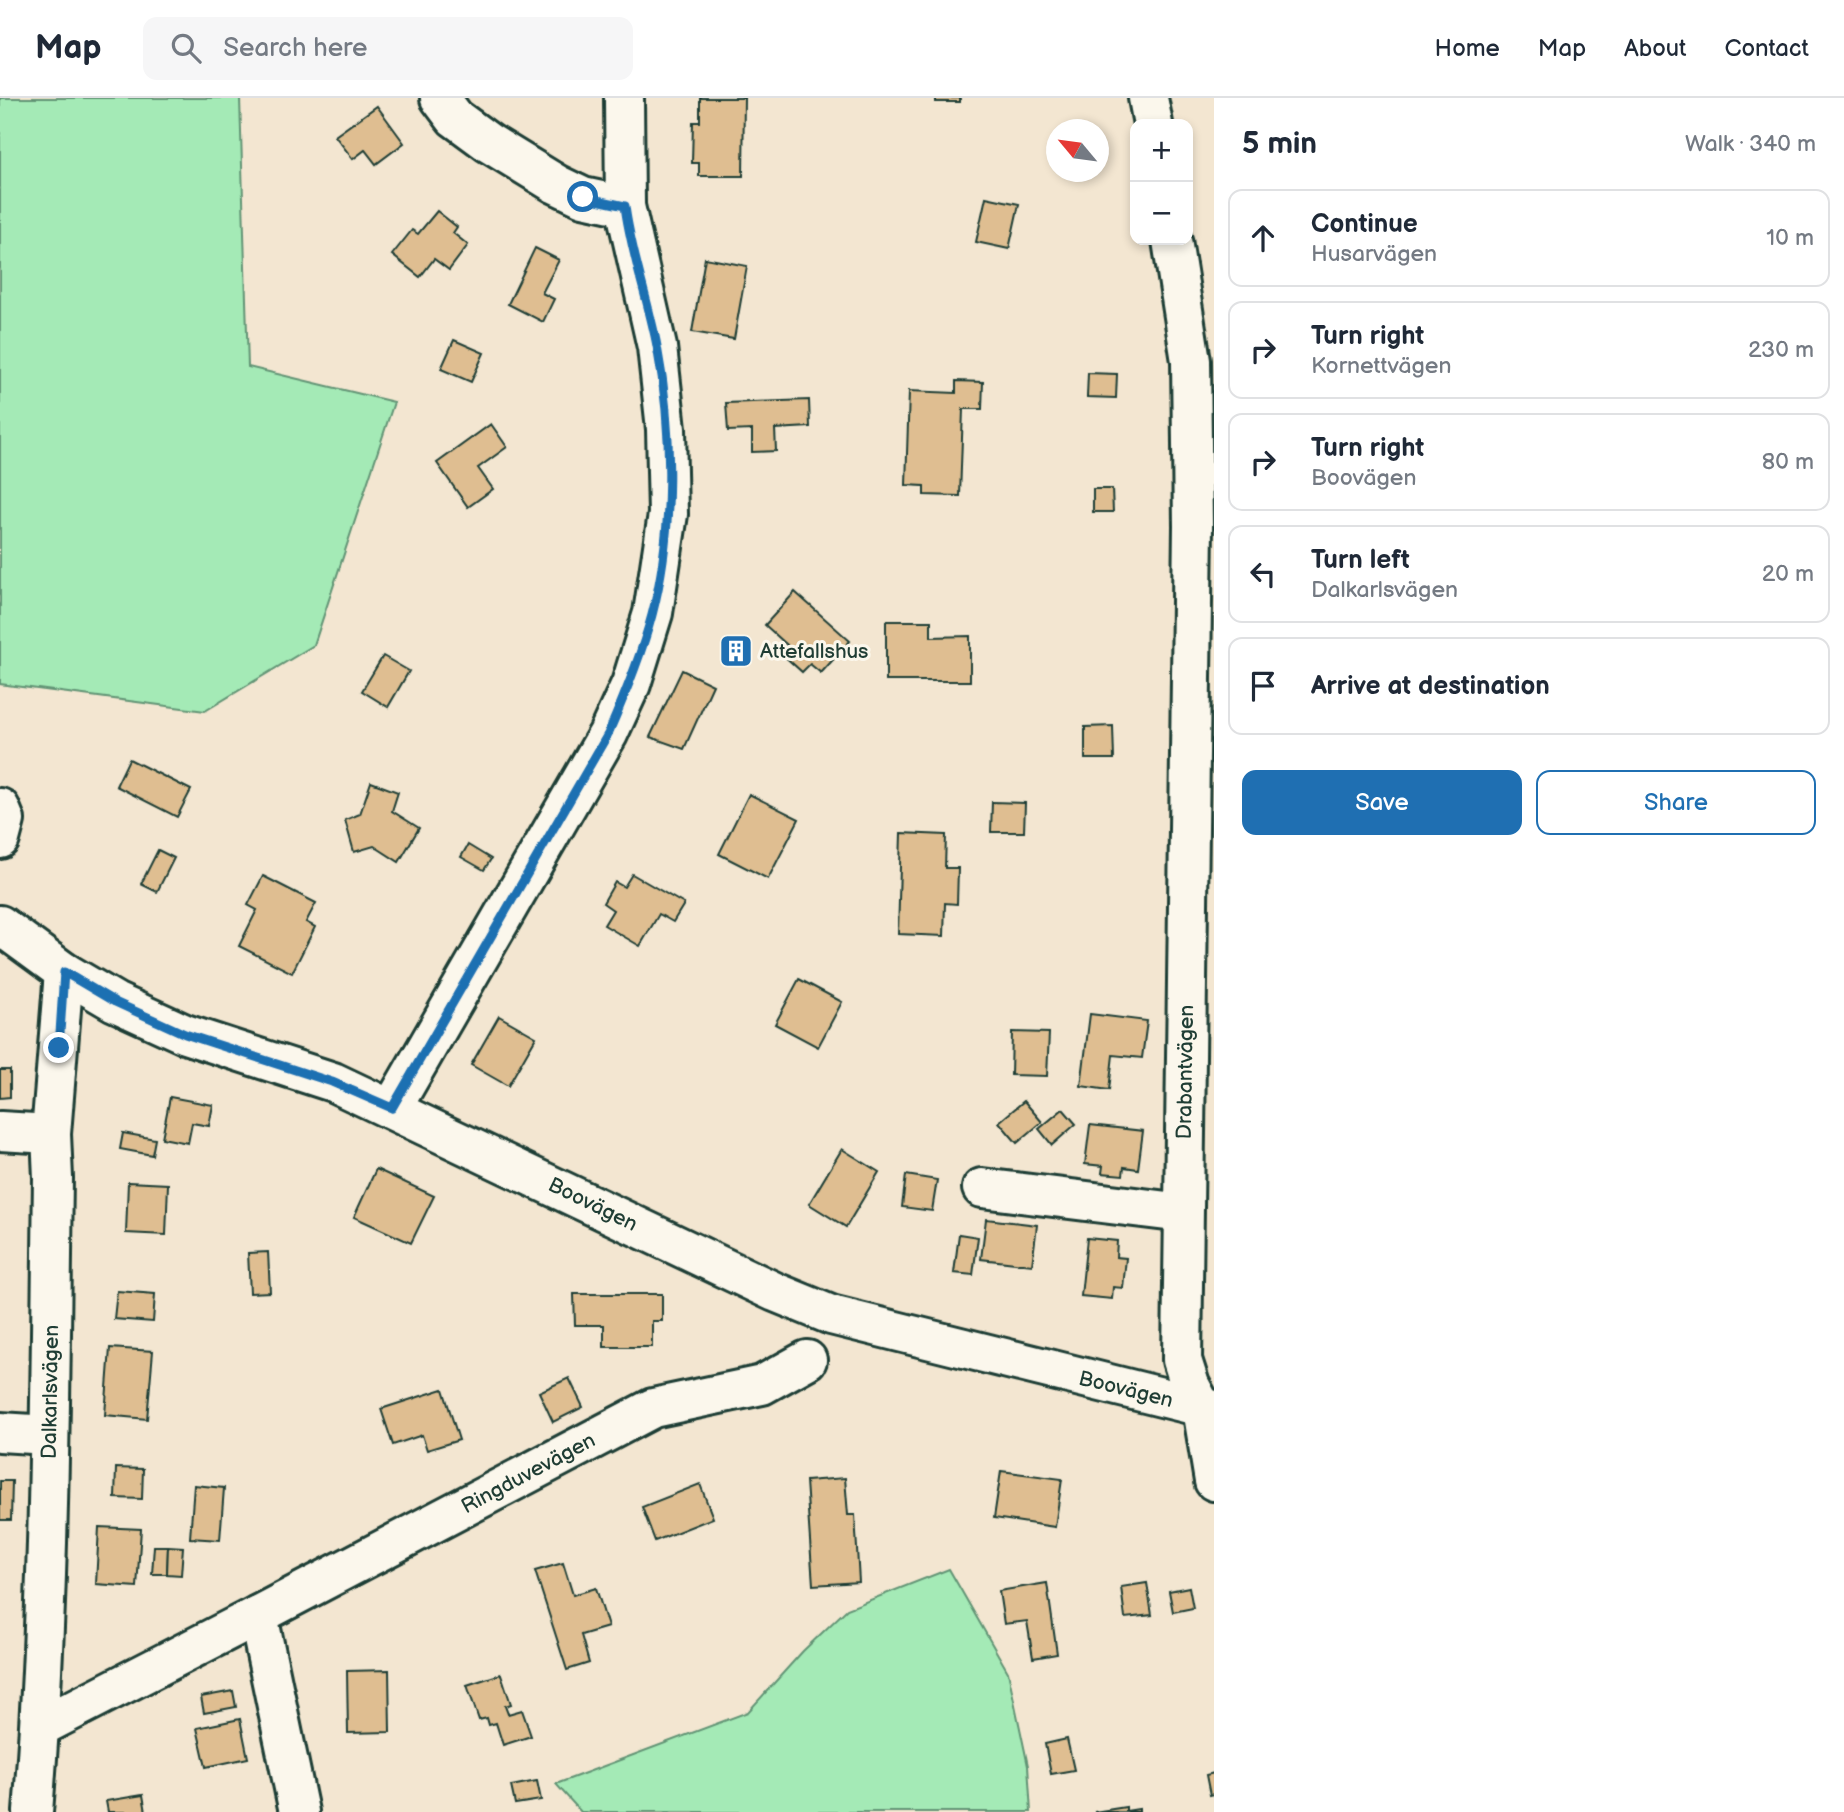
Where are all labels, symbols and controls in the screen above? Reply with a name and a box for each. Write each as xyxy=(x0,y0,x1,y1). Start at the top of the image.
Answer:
search box xyxy=(143,17,633,80)
text: Map xyxy=(35,28,101,68)
icon: search xyxy=(167,29,205,67)
text: Search here xyxy=(223,33,367,64)
text: Home xyxy=(1435,34,1500,63)
text: Map xyxy=(1538,34,1586,63)
text: About xyxy=(1624,34,1686,63)
text: Contact xyxy=(1724,34,1809,63)
north arrow xyxy=(1046,119,1109,182)
map controls xyxy=(1130,119,1193,245)
button: + xyxy=(1130,119,1193,182)
text: 5 min xyxy=(1242,126,1317,162)
text: Walk · 340 m xyxy=(1685,130,1816,158)
route start xyxy=(567,181,598,212)
button: − xyxy=(1130,182,1193,245)
text: Continue xyxy=(1311,209,1418,240)
icon: ahead xyxy=(1244,219,1282,257)
text: 10 m xyxy=(1766,224,1814,252)
text: Husarvägen xyxy=(1311,240,1437,268)
text: Turn right xyxy=(1311,321,1424,352)
icon: right xyxy=(1244,331,1282,369)
text: 230 m xyxy=(1748,336,1814,364)
text: Kornettvägen xyxy=(1311,352,1451,380)
text: Turn right xyxy=(1311,433,1424,464)
icon: right xyxy=(1244,443,1282,481)
text: 80 m xyxy=(1762,448,1814,476)
text: Boovägen xyxy=(1311,464,1416,492)
text: Turn left xyxy=(1311,545,1410,576)
icon: left xyxy=(1244,555,1282,593)
text: 20 m xyxy=(1762,560,1814,588)
text: Dalkarlsvägen xyxy=(1311,576,1458,604)
building icon: Attefallshus xyxy=(717,632,755,670)
place label: Attefallshus xyxy=(760,639,869,664)
icon: arrive xyxy=(1244,667,1282,705)
text: Arrive at destination xyxy=(1311,671,1550,702)
button: Save xyxy=(1242,770,1522,835)
button: Share xyxy=(1536,770,1816,835)
street label: Drabantvägen xyxy=(1172,1005,1199,1139)
route end xyxy=(43,1032,74,1063)
street label: Boovägen xyxy=(544,1172,642,1237)
street label: Dalkarlsvägen xyxy=(37,1325,64,1459)
street label: Boovägen xyxy=(1076,1366,1176,1413)
street label: Ringduvevägen xyxy=(457,1428,599,1519)

